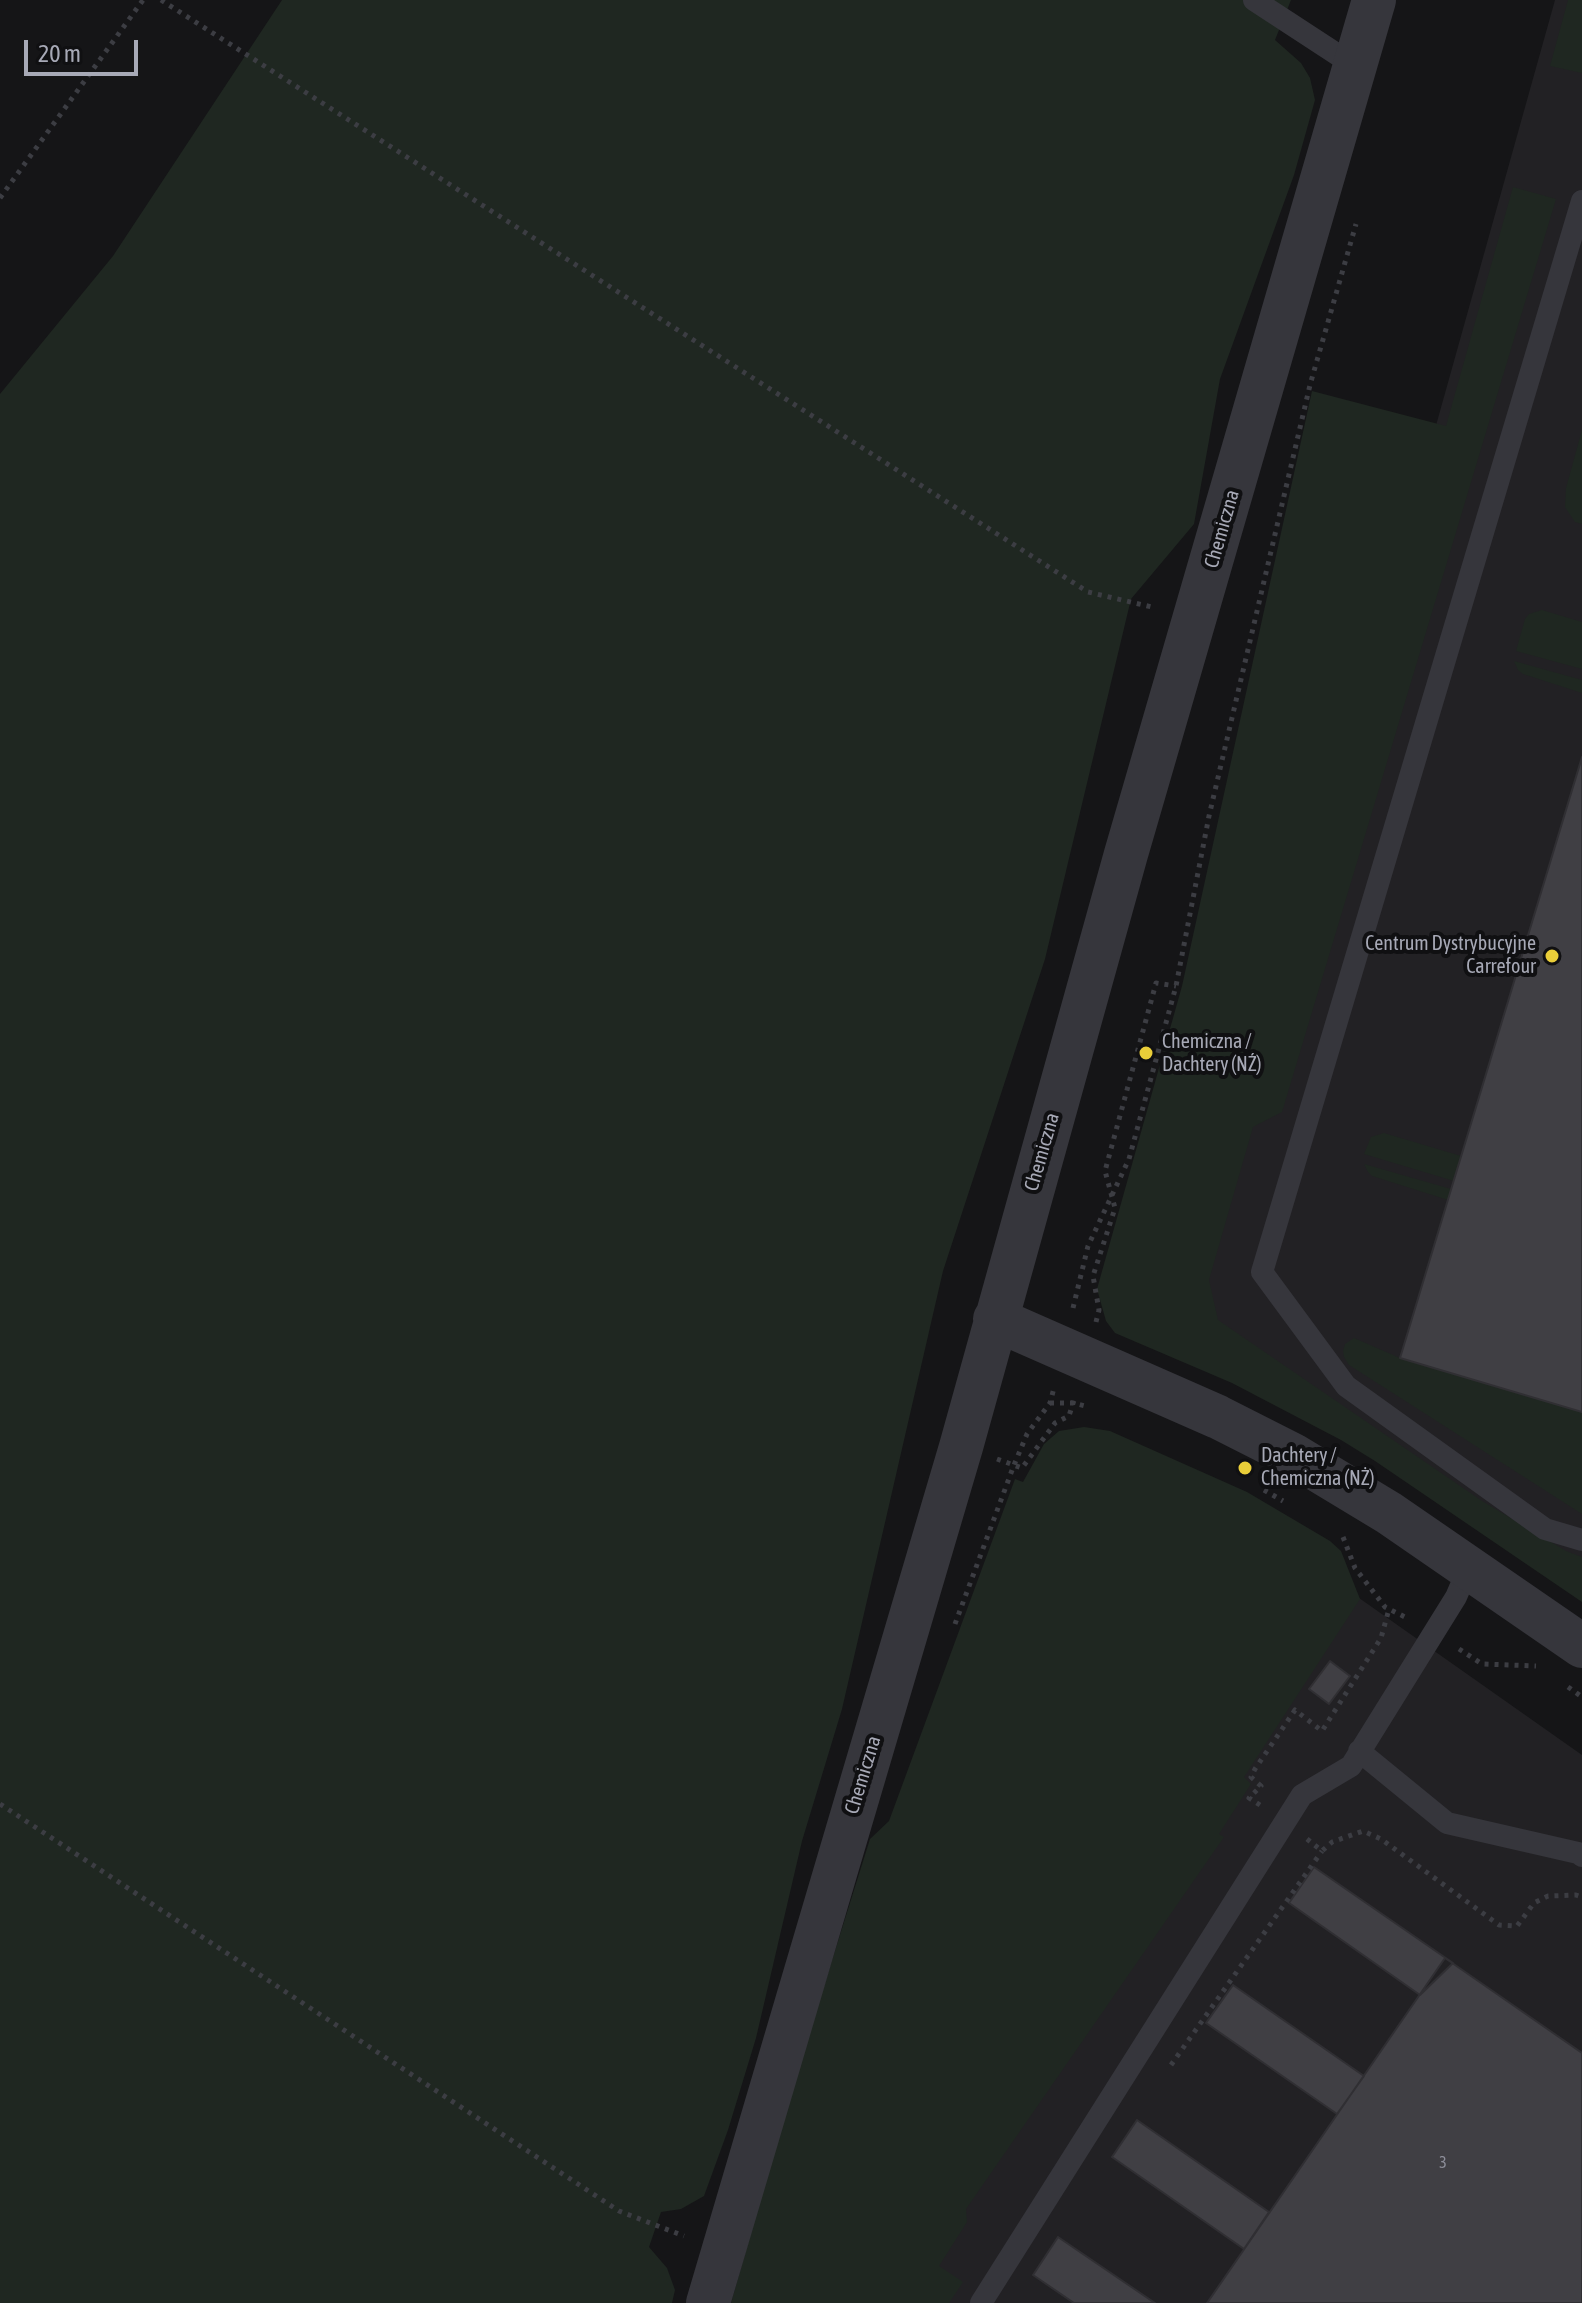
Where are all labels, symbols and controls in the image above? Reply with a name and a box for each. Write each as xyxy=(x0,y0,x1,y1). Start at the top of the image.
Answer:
scale bar xyxy=(28,24,142,74)
text: 20 m xyxy=(38,40,81,67)
street label: Chemiczna xyxy=(1199,487,1245,571)
place label: Centrum Dystrybucyjne Carrefour xyxy=(1365,932,1536,979)
marker: Centrum Dystrybucyjne Carrefour xyxy=(1543,947,1561,965)
place label: Chemiczna / Dachtery (NŹ) xyxy=(1162,1030,1262,1077)
marker: Chemiczna / Dachtery (NŹ) xyxy=(1137,1044,1155,1062)
street label: Chemiczna xyxy=(1019,1110,1065,1194)
place label: Dachtery / Chemiczna (NŻ) xyxy=(1261,1444,1375,1491)
marker: Dachtery / Chemiczna (NŻ) xyxy=(1236,1459,1254,1477)
street label: Chemiczna xyxy=(840,1733,886,1817)
house number: 3 xyxy=(1439,2153,1447,2173)

